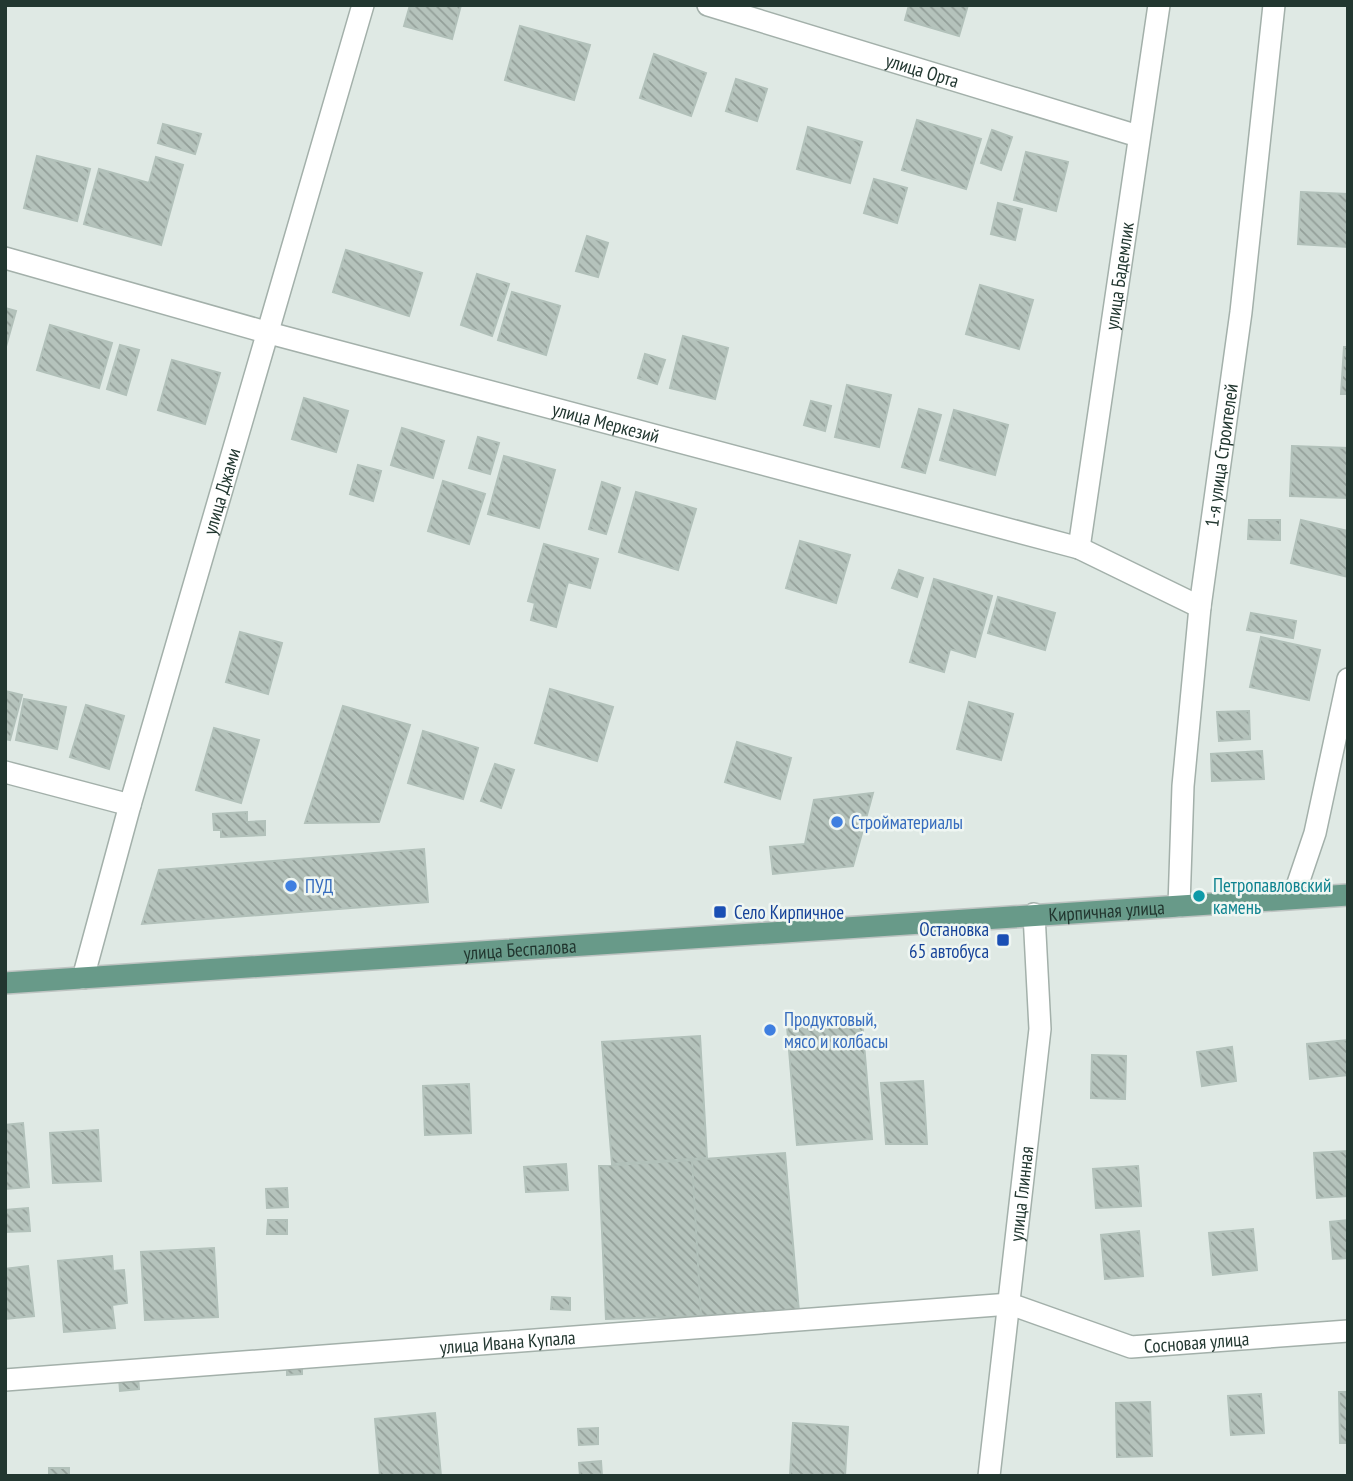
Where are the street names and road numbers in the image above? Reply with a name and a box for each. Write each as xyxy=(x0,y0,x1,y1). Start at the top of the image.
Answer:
street label: улица Орта xyxy=(883,48,962,93)
street label: улица Бадемлик xyxy=(1099,220,1139,331)
street label: 1-я улица Строителей xyxy=(1199,382,1243,529)
street label: улица Меркезий xyxy=(550,397,662,448)
street label: улица Джами xyxy=(197,445,245,537)
street label: Кирпичная улица xyxy=(1048,895,1165,927)
street label: улица Беспалова xyxy=(463,934,577,965)
street label: улица Глинная xyxy=(1004,1145,1039,1243)
street label: улица Ивана Купала xyxy=(439,1325,576,1359)
street label: Сосновая улица xyxy=(1143,1326,1250,1358)

